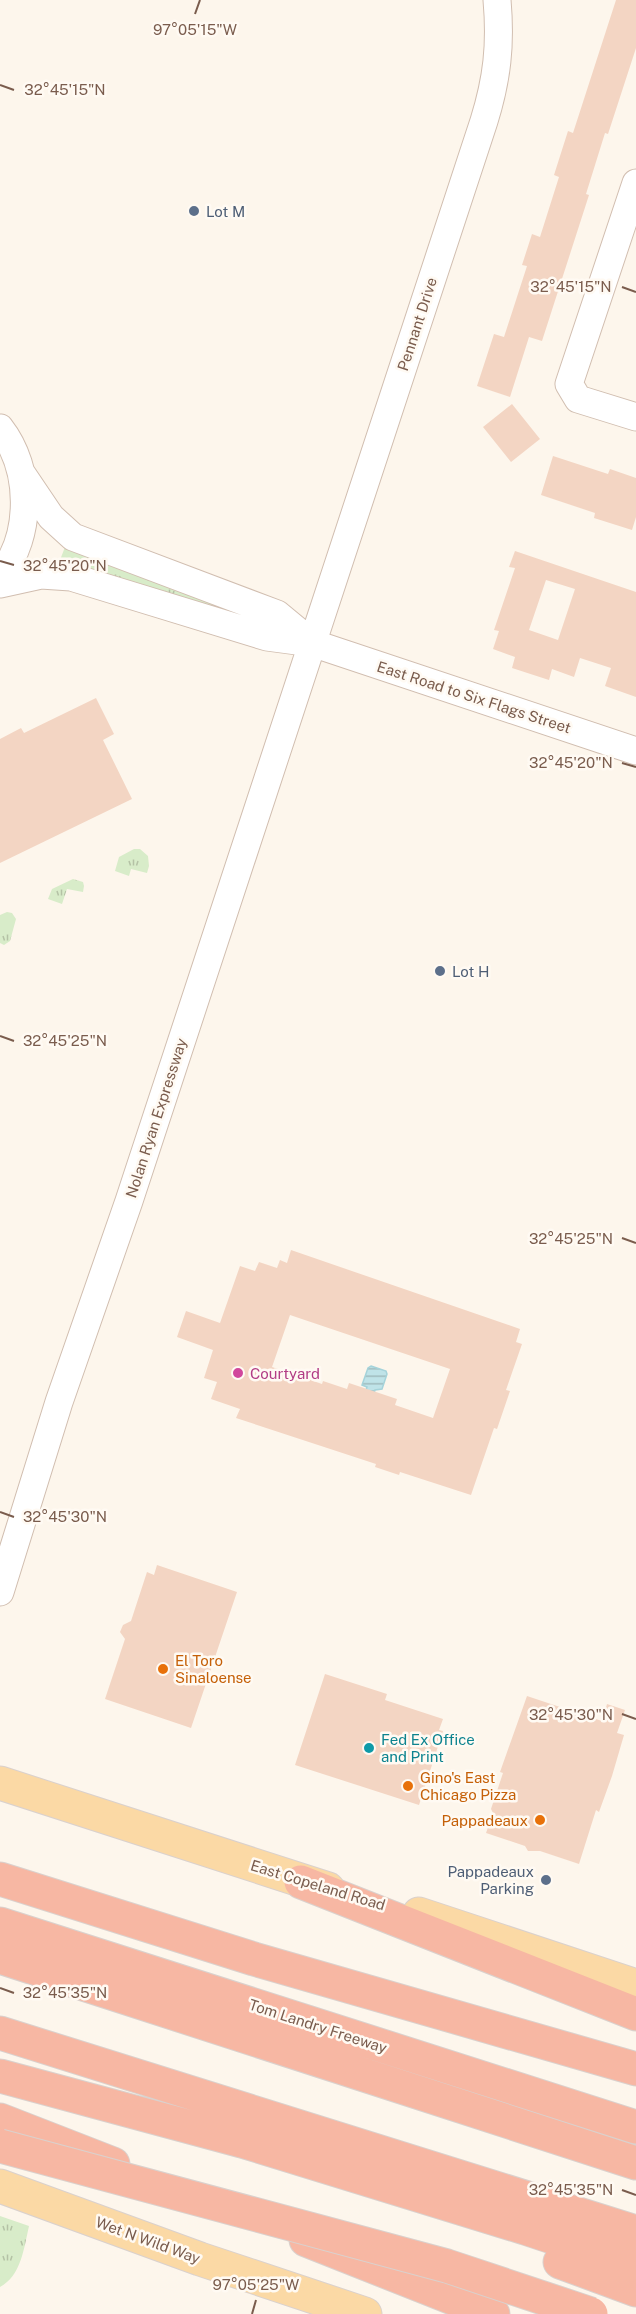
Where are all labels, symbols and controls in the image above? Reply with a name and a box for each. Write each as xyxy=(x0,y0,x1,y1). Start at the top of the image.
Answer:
text: 97°05'15"W xyxy=(153,21,237,38)
text: 32°45'15"N xyxy=(24,81,106,98)
place label: Lot M xyxy=(206,203,245,220)
marker: Lot M xyxy=(187,204,201,218)
street label: Pennant Drive xyxy=(394,275,440,373)
text: 32°45'15"N xyxy=(530,278,612,295)
text: 32°45'20"N xyxy=(23,557,107,574)
street label: East Road to Six Flags Street xyxy=(375,658,573,736)
text: 32°45'20"N xyxy=(529,754,613,771)
place label: Lot H xyxy=(452,963,489,980)
marker: Lot H xyxy=(433,964,447,978)
text: 32°45'25"N xyxy=(23,1032,107,1049)
street label: Nolan Ryan Expressway xyxy=(122,1036,190,1200)
text: 32°45'25"N xyxy=(529,1230,613,1247)
place label: Courtyard xyxy=(250,1365,320,1382)
marker: Courtyard xyxy=(231,1366,245,1380)
text: 32°45'30"N xyxy=(23,1508,107,1525)
place label: El Toro Sinaloense xyxy=(175,1652,252,1686)
marker: El Toro Sinaloense xyxy=(156,1662,170,1676)
text: 32°45'30"N xyxy=(529,1706,613,1723)
place label: Fed Ex Office and Print xyxy=(381,1731,475,1765)
marker: Fed Ex Office and Print xyxy=(362,1741,376,1755)
place label: Gino's East Chicago Pizza xyxy=(420,1769,516,1803)
marker: Gino's East Chicago Pizza xyxy=(401,1779,415,1793)
place label: Pappadeaux xyxy=(441,1812,528,1829)
marker: Pappadeaux xyxy=(533,1813,547,1827)
street label: East Copeland Road xyxy=(249,1856,387,1914)
place label: Pappadeaux Parking xyxy=(447,1863,534,1897)
marker: Pappadeaux Parking xyxy=(539,1873,553,1887)
text: 32°45'35"N xyxy=(23,1984,107,2001)
street label: Tom Landry Freeway xyxy=(247,1996,389,2056)
text: 32°45'35"N xyxy=(529,2181,613,2198)
street label: Wet N Wild Way xyxy=(93,2213,203,2267)
text: 97°05'25"W xyxy=(213,2276,299,2293)

